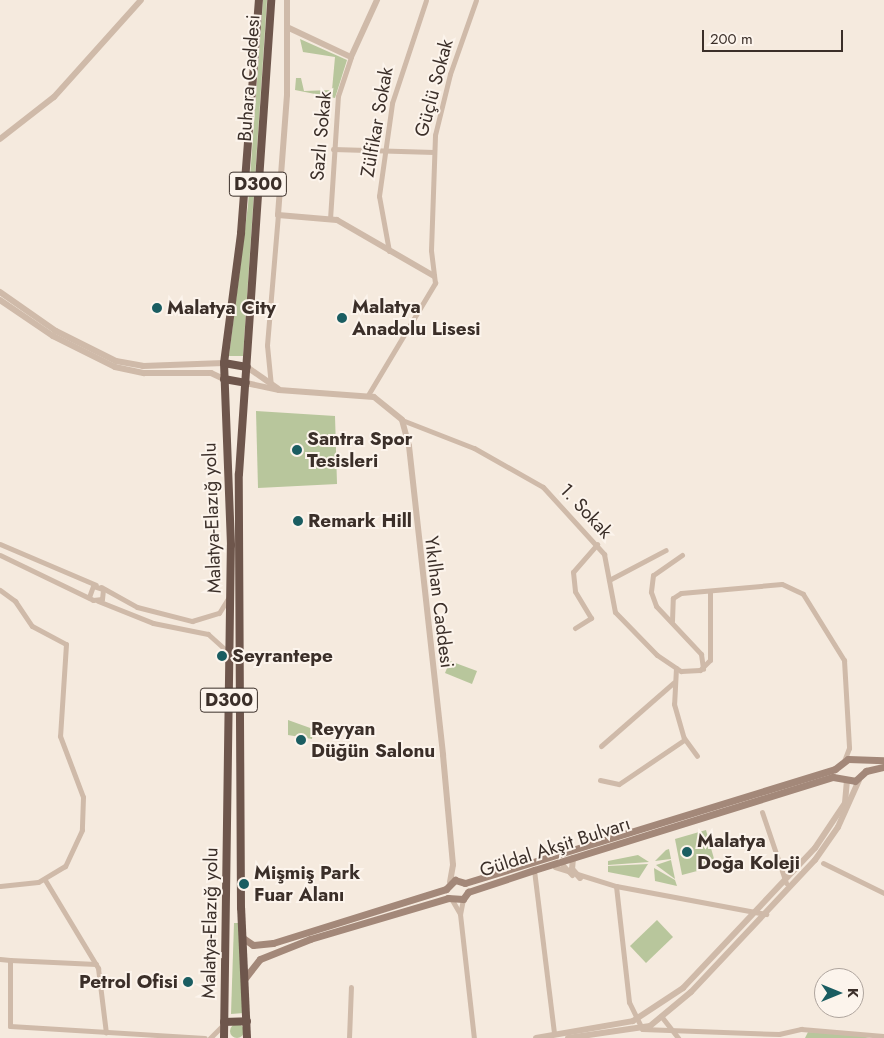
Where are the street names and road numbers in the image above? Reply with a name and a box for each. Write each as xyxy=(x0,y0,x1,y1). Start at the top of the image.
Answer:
street label: Buhara Caddesi xyxy=(233,14,265,142)
street label: Güçlü Sokak xyxy=(410,37,458,139)
street label: Zülfikar Sokak xyxy=(356,65,398,179)
street label: Sazlı Sokak xyxy=(306,90,336,182)
road number: D300 xyxy=(228,168,288,200)
street label: Malatya-Elazığ yolu xyxy=(198,442,226,594)
street label: 1. Sokak xyxy=(555,479,617,543)
street label: Yıkılhan Caddesi xyxy=(420,535,458,669)
road number: D300 xyxy=(199,684,259,716)
street label: Güldal Akşit Bulvarı xyxy=(477,812,633,882)
street label: Malatya-Elazığ yolu xyxy=(197,847,223,999)

